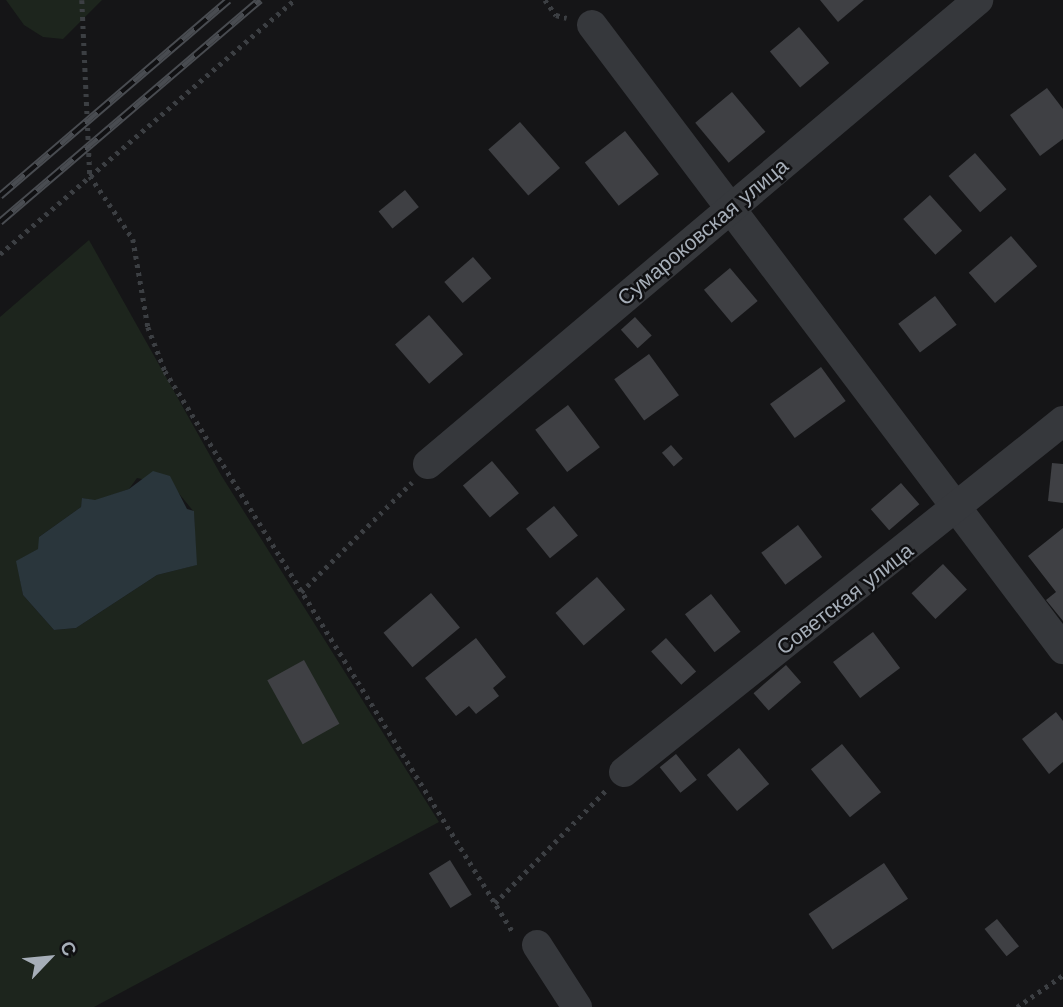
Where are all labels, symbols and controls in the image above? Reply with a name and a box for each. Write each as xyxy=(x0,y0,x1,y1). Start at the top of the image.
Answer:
street label: Сумароковская улица xyxy=(613,153,793,311)
street label: Советская улица xyxy=(772,538,918,660)
north arrow xyxy=(14,923,84,993)
text: С xyxy=(55,937,82,960)

